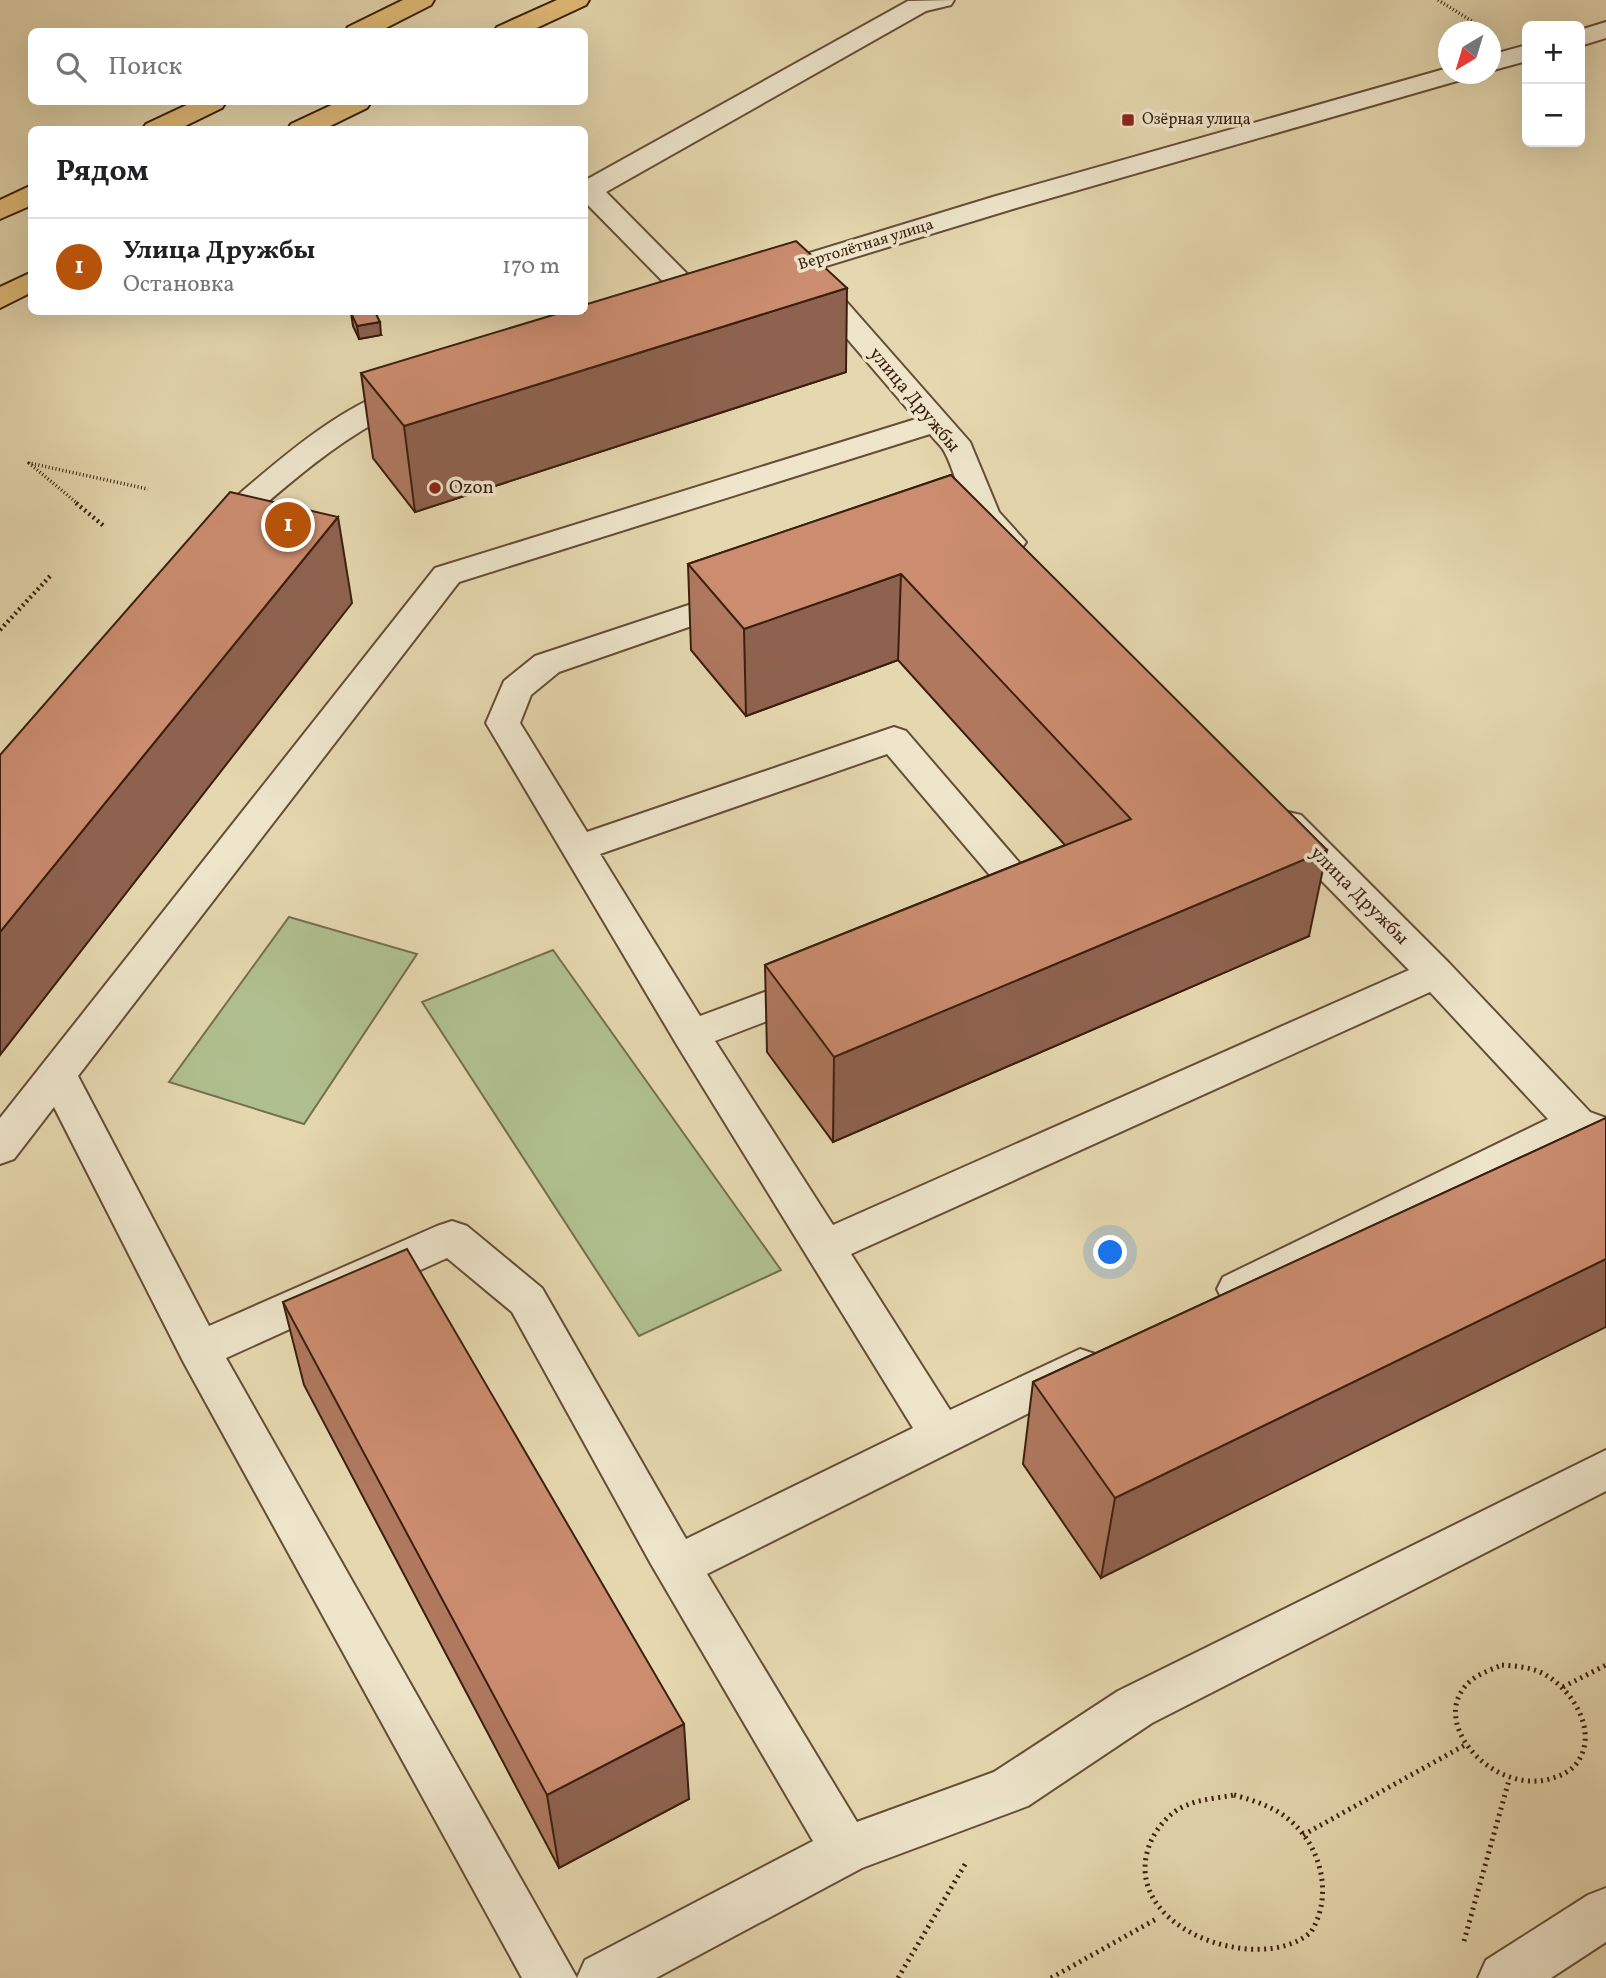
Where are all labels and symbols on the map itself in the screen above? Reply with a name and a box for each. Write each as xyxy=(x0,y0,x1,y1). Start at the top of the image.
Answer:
north arrow xyxy=(1438,21,1501,84)
place label: Озёрная улица xyxy=(1142,109,1251,131)
marker: Озёрная улица xyxy=(1120,112,1136,128)
street label: Вертолётная улица xyxy=(795,214,937,276)
street label: улица Дружбы xyxy=(862,342,966,458)
place label: Ozon xyxy=(449,475,494,501)
marker: Ozon xyxy=(427,480,443,496)
pin: 1 xyxy=(265,499,311,551)
street label: улица Дружбы xyxy=(1304,841,1414,951)
your location xyxy=(1093,1235,1127,1269)

